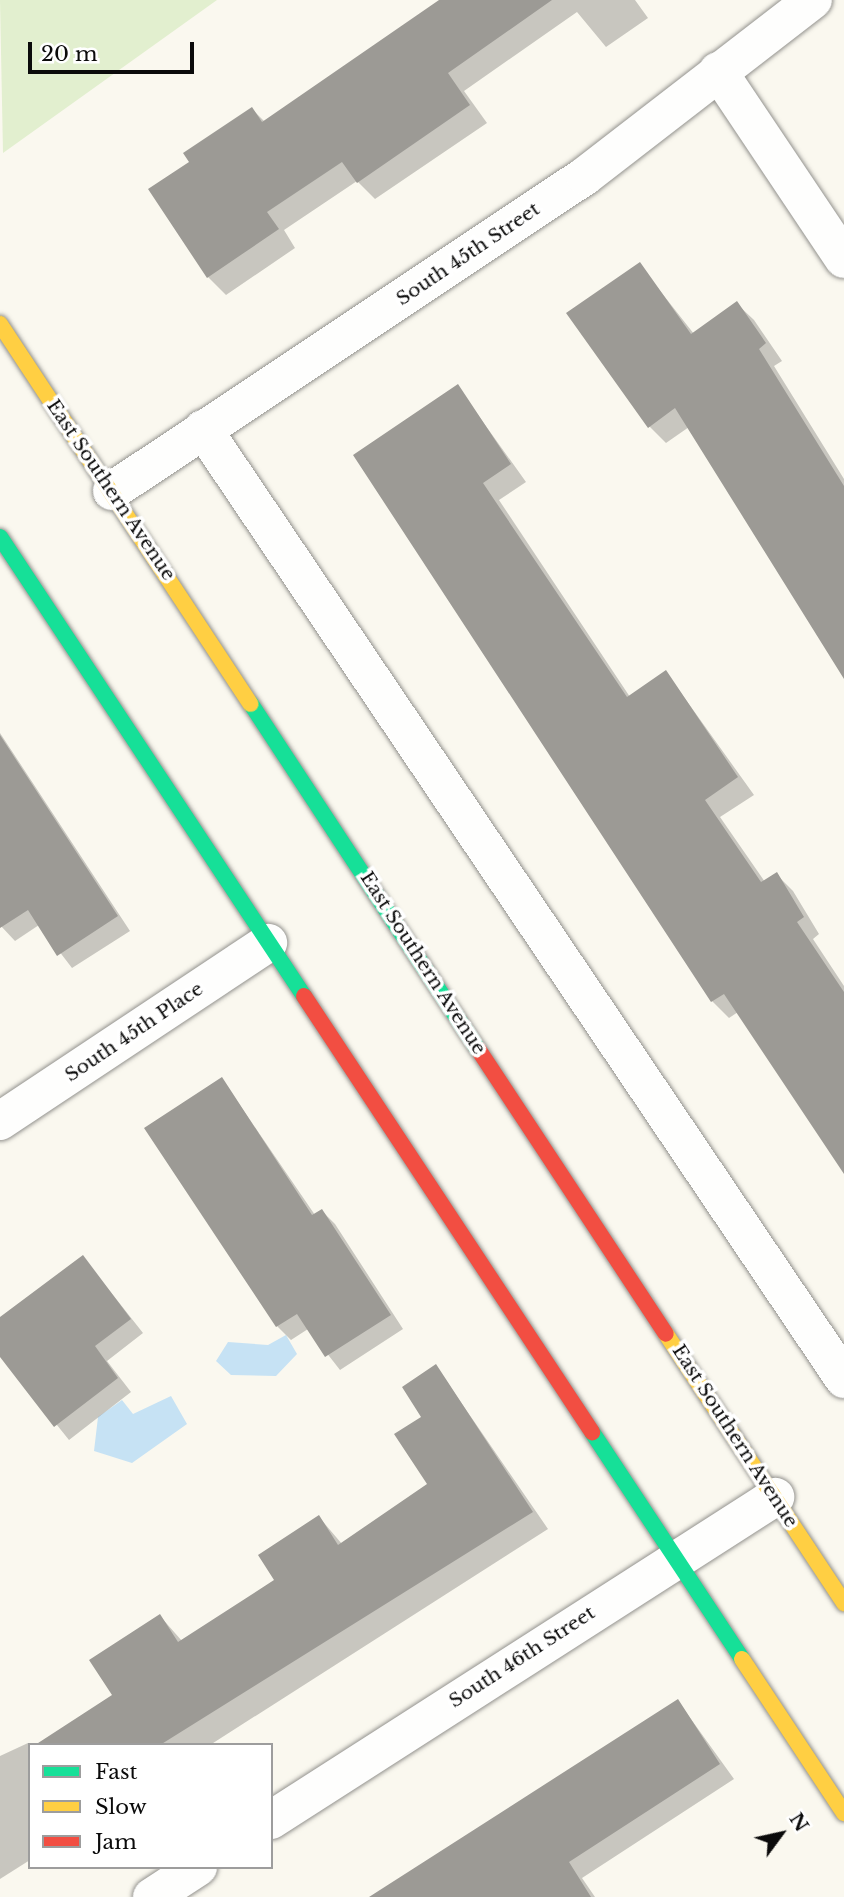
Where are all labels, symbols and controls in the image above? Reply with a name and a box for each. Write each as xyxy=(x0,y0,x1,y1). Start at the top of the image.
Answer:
scale bar xyxy=(32,28,198,72)
text: 20 m xyxy=(41,41,98,67)
street label: South 45th Street xyxy=(392,198,544,310)
street label: East Southern Avenue xyxy=(42,395,180,585)
street label: East Southern Avenue xyxy=(355,867,491,1059)
street label: South 45th Place xyxy=(61,977,207,1087)
street label: East Southern Avenue xyxy=(667,1340,803,1532)
street label: South 46th Street xyxy=(445,1601,599,1713)
legend xyxy=(28,1743,273,1869)
text: Fast xyxy=(95,1759,137,1785)
text: Slow xyxy=(95,1794,147,1820)
north arrow xyxy=(746,1799,816,1869)
text: N xyxy=(785,1809,814,1836)
text: Jam xyxy=(95,1829,137,1855)

